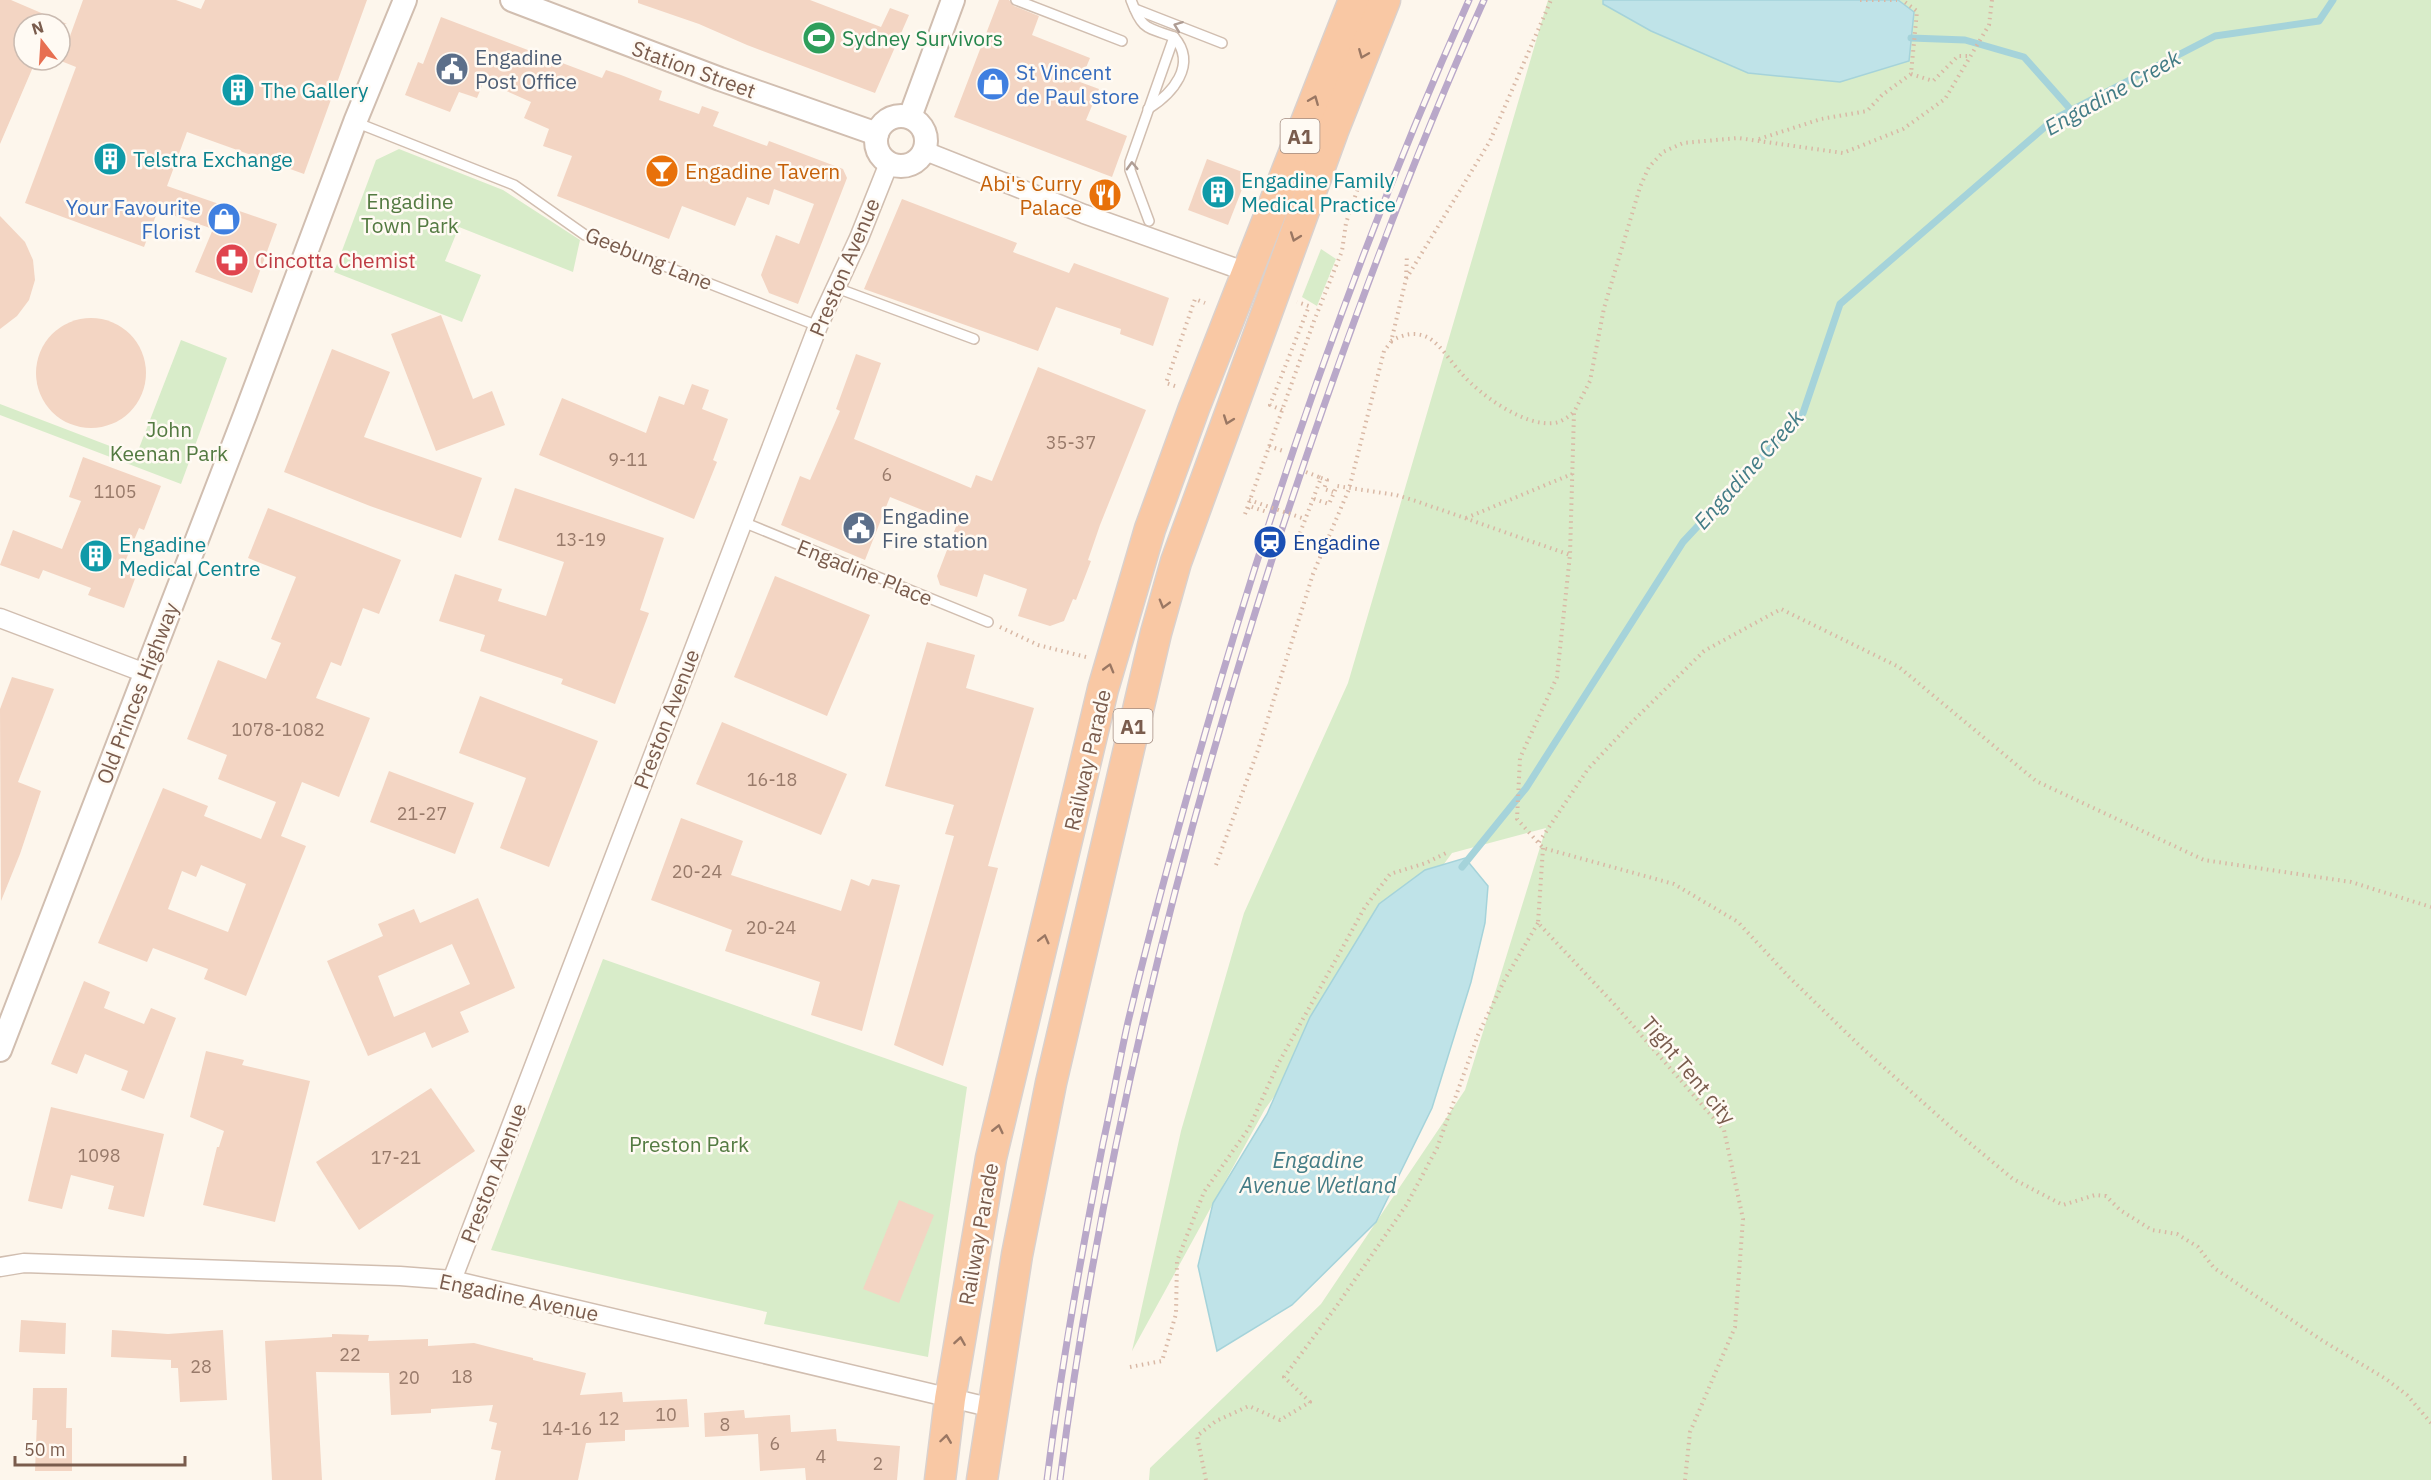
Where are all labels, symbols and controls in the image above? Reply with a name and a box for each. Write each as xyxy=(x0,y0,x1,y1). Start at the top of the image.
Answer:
north arrow xyxy=(12,12,72,72)
text: N xyxy=(29,16,46,39)
sports icon: Sydney Survivors xyxy=(801,20,837,56)
one-way arrow xyxy=(1174,21,1185,33)
place label: Sydney Survivors xyxy=(842,24,1003,52)
street label: Station Street xyxy=(628,34,760,104)
water label: Engadine Creek xyxy=(2039,42,2186,141)
place label: Engadine Post Office xyxy=(475,43,577,95)
one-way arrow xyxy=(1358,48,1370,59)
public building icon: Engadine Post Office xyxy=(434,51,470,87)
place label: St Vincent de Paul store xyxy=(1016,58,1139,110)
shop icon: St Vincent de Paul store xyxy=(975,66,1011,102)
building icon: The Gallery xyxy=(220,72,256,108)
place label: The Gallery xyxy=(261,76,369,104)
one-way arrow xyxy=(1307,96,1319,107)
road number: A1 xyxy=(1280,119,1320,153)
building icon: Telstra Exchange xyxy=(92,141,128,177)
place label: Telstra Exchange xyxy=(133,145,293,173)
bar icon: Engadine Tavern xyxy=(644,153,680,189)
place label: Engadine Tavern xyxy=(685,157,840,185)
one-way arrow xyxy=(1126,161,1138,170)
place label: Engadine Family Medical Practice xyxy=(1241,166,1396,218)
place label: Abi's Curry Palace xyxy=(980,169,1083,221)
building icon: Engadine Family Medical Practice xyxy=(1200,174,1236,210)
restaurant icon: Abi's Curry Palace xyxy=(1087,177,1123,213)
park label: Engadine Town Park xyxy=(361,187,459,239)
place label: Your Favourite Florist xyxy=(66,193,201,245)
street label: Preston Avenue xyxy=(802,194,886,340)
shop icon: Your Favourite Florist xyxy=(206,201,242,237)
street label: Geebung Lane xyxy=(581,220,717,296)
one-way arrow xyxy=(1289,231,1302,242)
pharmacy icon: Cincotta Chemist xyxy=(214,242,250,278)
place label: Cincotta Chemist xyxy=(255,246,416,274)
water label: Engadine Creek xyxy=(1687,403,1810,535)
one-way arrow xyxy=(1222,414,1235,425)
park label: John Keenan Park xyxy=(110,415,228,467)
house number: 35-37 xyxy=(1046,431,1096,454)
house number: 9-11 xyxy=(608,448,648,471)
house number: 6 xyxy=(882,463,892,486)
house number: 1105 xyxy=(93,480,137,503)
place label: Engadine Fire station xyxy=(882,502,988,554)
public building icon: Engadine Fire station xyxy=(841,510,877,546)
station icon: Engadine xyxy=(1252,524,1288,560)
house number: 13-19 xyxy=(556,528,606,551)
place label: Engadine xyxy=(1293,528,1380,556)
place label: Engadine Medical Centre xyxy=(119,530,260,582)
street label: Engadine Place xyxy=(793,532,937,612)
building icon: Engadine Medical Centre xyxy=(78,538,114,574)
street label: Old Princes Highway xyxy=(89,598,185,788)
one-way arrow xyxy=(1159,598,1171,609)
street label: Preston Avenue xyxy=(626,645,706,793)
one-way arrow xyxy=(1102,663,1114,674)
street label: Railway Parade xyxy=(1057,687,1117,833)
road number: A1 xyxy=(1114,709,1152,743)
house number: 1078-1082 xyxy=(231,718,325,741)
house number: 16-18 xyxy=(747,768,797,791)
house number: 21-27 xyxy=(397,802,447,825)
house number: 20-24 xyxy=(672,860,722,883)
house number: 20-24 xyxy=(746,916,796,939)
one-way arrow xyxy=(1036,934,1049,944)
street label: Tight Tent city xyxy=(1636,1010,1743,1130)
street label: Preston Avenue xyxy=(453,1099,533,1247)
one-way arrow xyxy=(991,1124,1004,1134)
park label: Preston Park xyxy=(629,1130,749,1158)
house number: 1098 xyxy=(77,1144,121,1167)
water label: Engadine Avenue Wetland xyxy=(1238,1145,1397,1199)
house number: 17-21 xyxy=(371,1146,421,1169)
street label: Railway Parade xyxy=(952,1161,1004,1307)
street label: Engadine Avenue xyxy=(437,1266,601,1328)
one-way arrow xyxy=(953,1336,965,1346)
house number: 22 xyxy=(339,1343,361,1366)
house number: 28 xyxy=(190,1355,212,1378)
house number: 18 xyxy=(451,1365,473,1388)
house number: 20 xyxy=(398,1366,420,1389)
house number: 10 xyxy=(655,1403,677,1426)
house number: 12 xyxy=(598,1407,620,1430)
house number: 8 xyxy=(720,1413,730,1436)
house number: 14-16 xyxy=(542,1417,592,1440)
scale bar xyxy=(15,1429,184,1467)
house number: 6 xyxy=(770,1432,780,1455)
one-way arrow xyxy=(939,1435,951,1444)
text: 50 m xyxy=(24,1438,66,1461)
house number: 4 xyxy=(816,1445,827,1468)
house number: 2 xyxy=(873,1452,883,1475)

